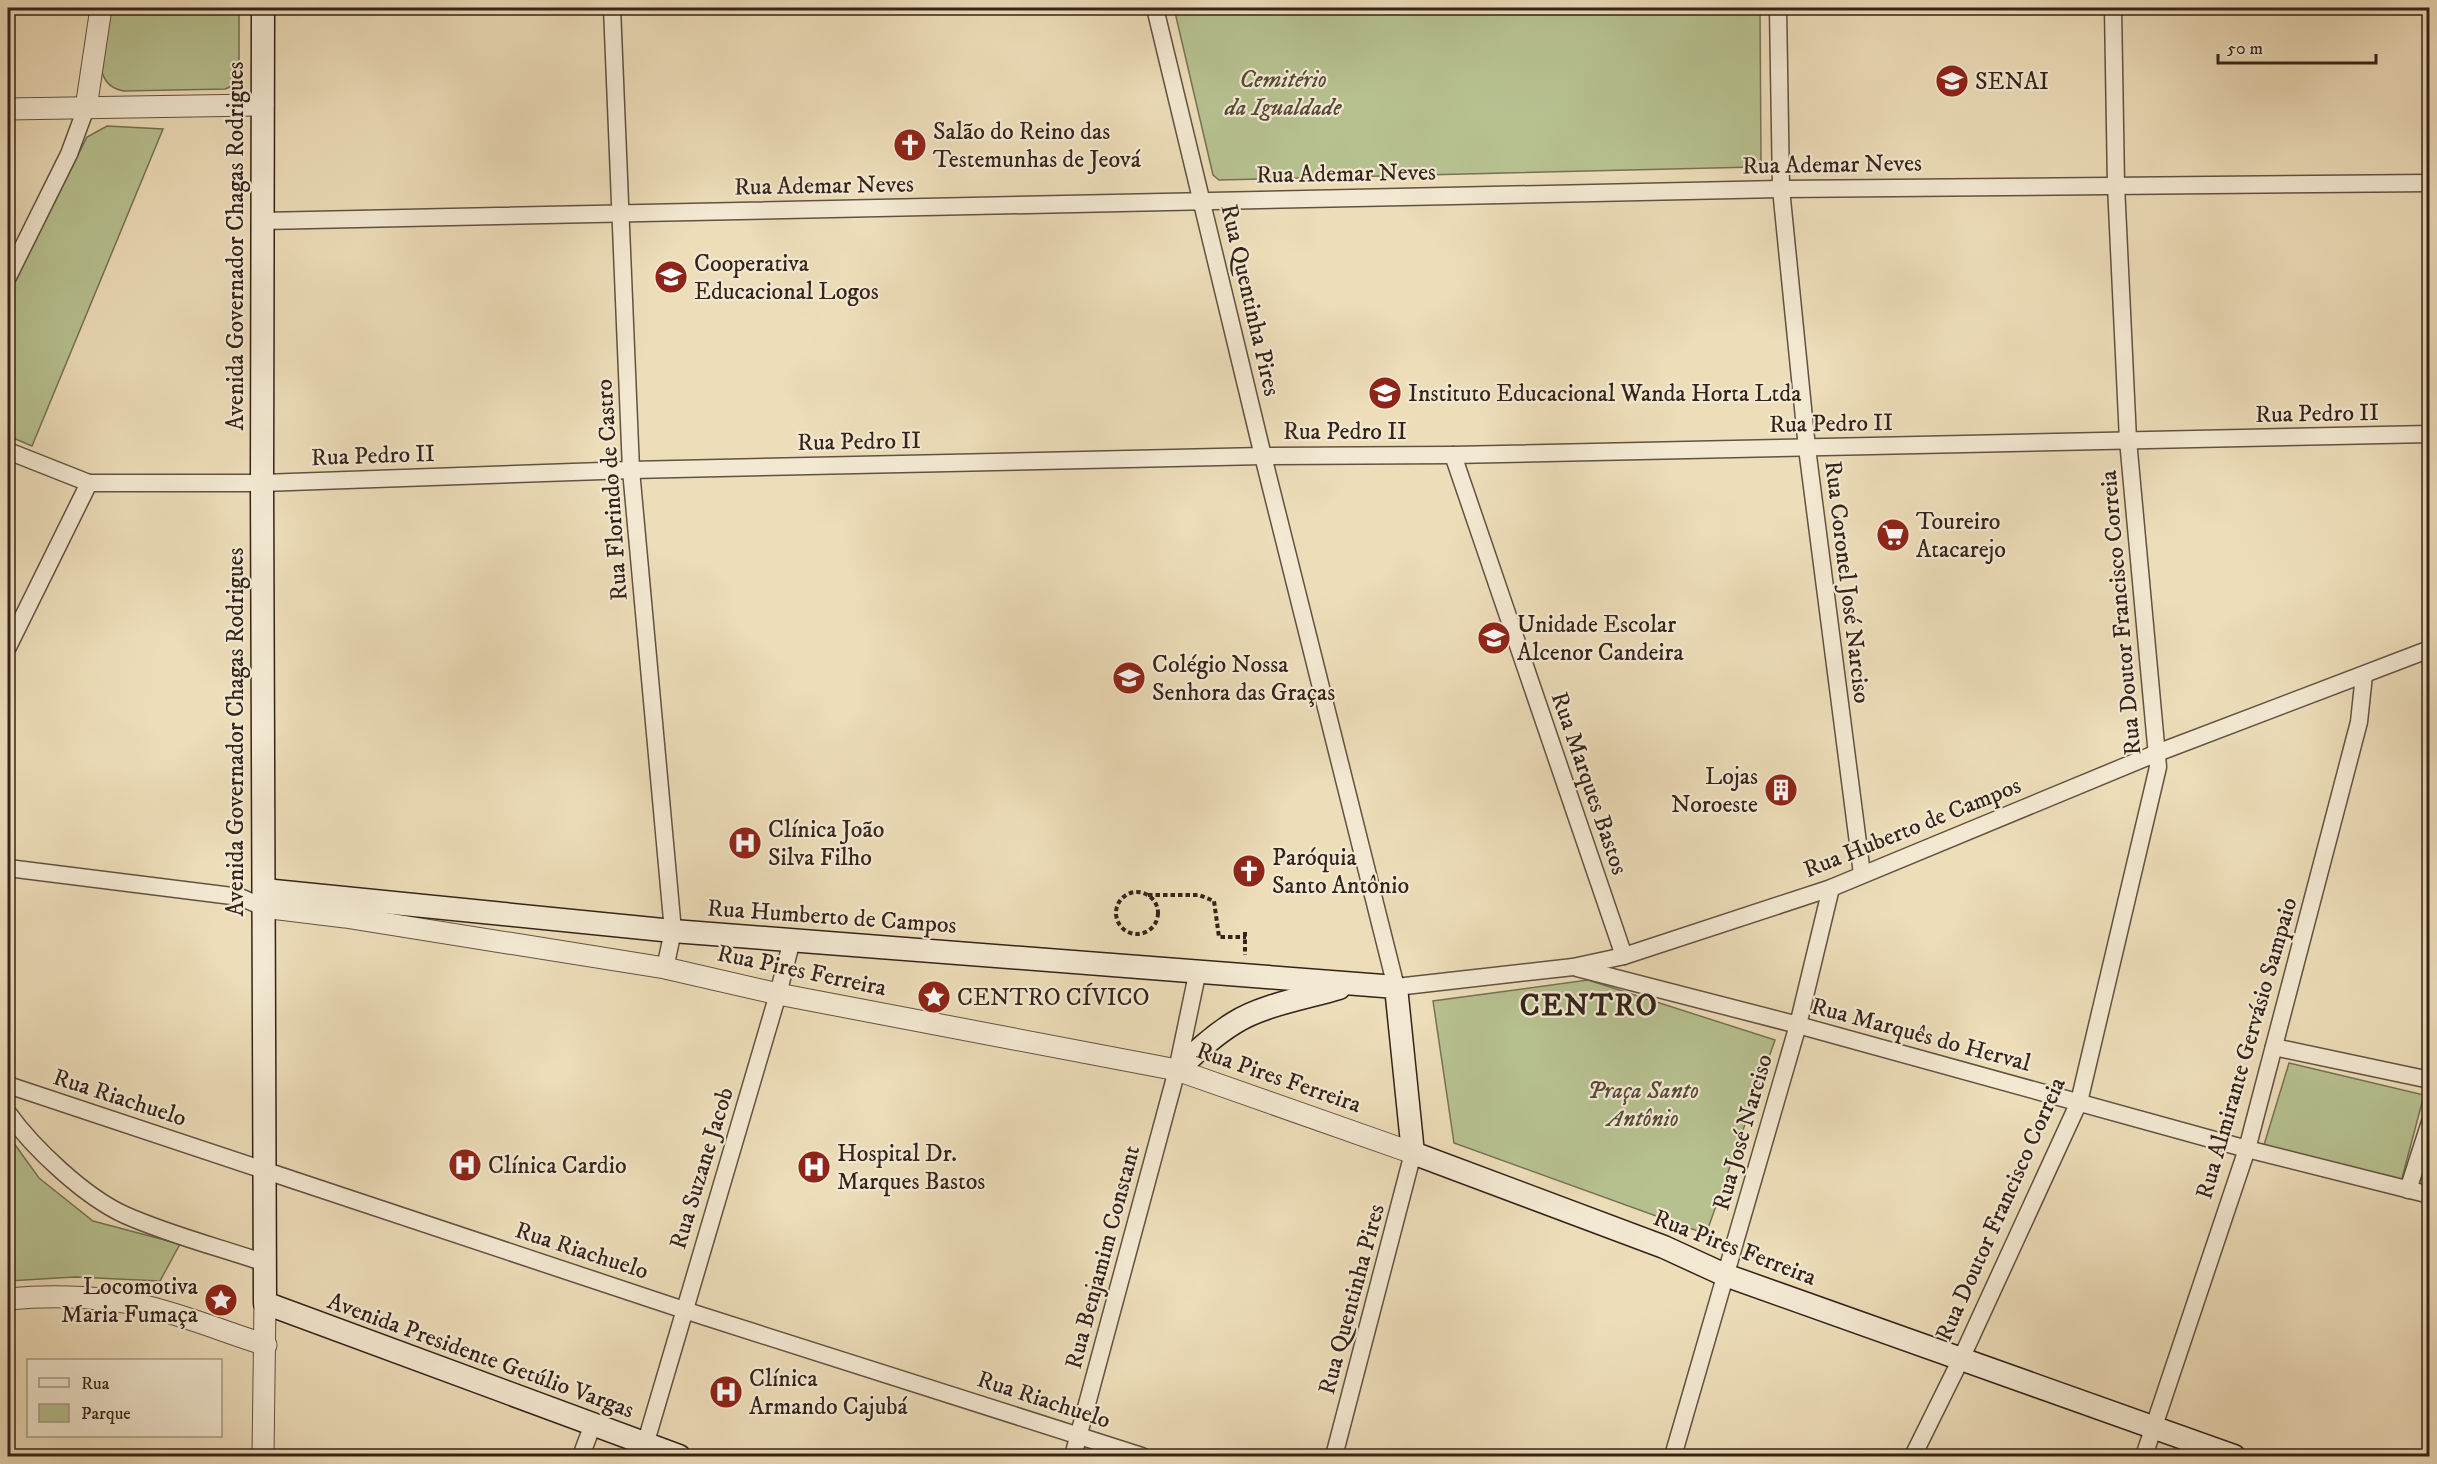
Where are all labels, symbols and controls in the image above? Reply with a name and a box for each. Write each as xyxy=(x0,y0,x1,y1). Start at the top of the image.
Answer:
scale bar xyxy=(2218,27,2376,65)
text: 50 m xyxy=(2227,38,2263,60)
street label: Avenida Governador Chagas Rodrigues xyxy=(221,61,251,431)
school or university icon: SENAI xyxy=(1934,63,1970,99)
park label: Cemitério da Igualdade xyxy=(1224,65,1342,123)
place label: SENAI xyxy=(1975,67,2049,97)
place label: Salão do Reino das Testemunhas de Jeová xyxy=(933,117,1142,175)
church icon: Salão do Reino das Testemunhas de Jeová xyxy=(892,127,928,163)
street label: Rua Ademar Neves xyxy=(1742,148,1922,182)
street label: Rua Ademar Neves xyxy=(1256,157,1436,191)
street label: Rua Ademar Neves xyxy=(734,169,914,203)
street label: Rua Quentinha Pires xyxy=(1213,201,1287,399)
place label: Cooperativa Educacional Logos xyxy=(694,249,879,307)
school or university icon: Cooperativa Educacional Logos xyxy=(653,259,689,295)
school or university icon: Instituto Educacional Wanda Horta Ltda xyxy=(1367,375,1403,411)
street label: Rua Florindo de Castro xyxy=(589,378,635,602)
place label: Instituto Educacional Wanda Horta Ltda xyxy=(1408,379,1802,409)
street label: Rua Pedro II xyxy=(2255,398,2379,430)
street label: Rua Pedro II xyxy=(1769,408,1893,440)
street label: Rua Pedro II xyxy=(1283,417,1407,447)
street label: Rua Pedro II xyxy=(797,426,921,458)
street label: Rua Pedro II xyxy=(311,439,436,473)
street label: Rua Coronel José Narciso xyxy=(1817,459,1877,705)
street label: Rua Doutor Francisco Correia xyxy=(2094,468,2148,757)
place label: Toureiro Atacarejo xyxy=(1916,507,2006,565)
supermarket icon: Toureiro Atacarejo xyxy=(1875,517,1911,553)
street label: Avenida Governador Chagas Rodrigues xyxy=(221,547,251,917)
place label: Unidade Escolar Alcenor Candeira xyxy=(1517,610,1684,668)
school or university icon: Unidade Escolar Alcenor Candeira xyxy=(1476,620,1512,656)
place label: Colégio Nossa Senhora das Graças xyxy=(1152,650,1335,708)
school or university icon: Colégio Nossa Senhora das Graças xyxy=(1111,660,1147,696)
street label: Rua Marques Bastos xyxy=(1544,688,1634,879)
place label: Lojas Noroeste xyxy=(1671,762,1758,820)
street label: Rua Huberto de Campos xyxy=(1799,771,2025,885)
building icon: Lojas Noroeste xyxy=(1763,772,1799,808)
place label: Clínica João Silva Filho xyxy=(768,815,884,873)
hospital icon: Clínica João Silva Filho xyxy=(727,825,763,861)
place label: Paróquia Santo Antônio xyxy=(1272,843,1409,901)
church icon: Paróquia Santo Antônio xyxy=(1231,853,1267,889)
street label: Rua Humberto de Campos xyxy=(706,893,958,941)
street label: Rua Almirante Gervásio Sampaio xyxy=(2189,894,2304,1203)
street label: Rua Pires Ferreira xyxy=(714,938,890,1004)
place icon: CENTRO CÍVICO xyxy=(916,979,952,1015)
place label: CENTRO CÍVICO xyxy=(957,982,1149,1013)
district label: CENTRO xyxy=(1520,988,1658,1025)
street label: Rua Marquês do Herval xyxy=(1808,991,2035,1079)
street label: Rua Pires Ferreira xyxy=(1192,1036,1366,1120)
street label: Rua José Narciso xyxy=(1706,1051,1780,1214)
street label: Rua Riachuelo xyxy=(49,1062,190,1134)
street label: Rua Doutor Francisco Correia xyxy=(1929,1072,2073,1346)
park label: Praça Santo Antônio xyxy=(1587,1076,1699,1134)
street label: Rua Suzane Jacob xyxy=(663,1084,741,1253)
place label: Hospital Dr. Marques Bastos xyxy=(837,1139,985,1197)
street label: Rua Benjamim Constant xyxy=(1059,1142,1147,1372)
hospital icon: Clínica Cardio xyxy=(447,1147,483,1183)
hospital icon: Hospital Dr. Marques Bastos xyxy=(796,1149,832,1185)
place label: Clínica Cardio xyxy=(488,1151,627,1181)
street label: Rua Quentinha Pires xyxy=(1312,1201,1392,1398)
street label: Rua Pires Ferreira xyxy=(1649,1203,1821,1293)
street label: Rua Riachuelo xyxy=(511,1215,652,1287)
place label: Locomotiva Maria Fumaça xyxy=(61,1272,199,1330)
place icon: Locomotiva Maria Fumaça xyxy=(203,1282,239,1318)
street label: Avenida Presidente Getúlio Vargas xyxy=(323,1286,638,1425)
legend xyxy=(27,1359,222,1437)
place label: Clínica Armando Cajubá xyxy=(749,1364,908,1422)
street label: Rua Riachuelo xyxy=(973,1364,1114,1436)
text: Rua xyxy=(81,1373,110,1395)
hospital icon: Clínica Armando Cajubá xyxy=(708,1374,744,1410)
text: Parque xyxy=(81,1403,131,1425)

